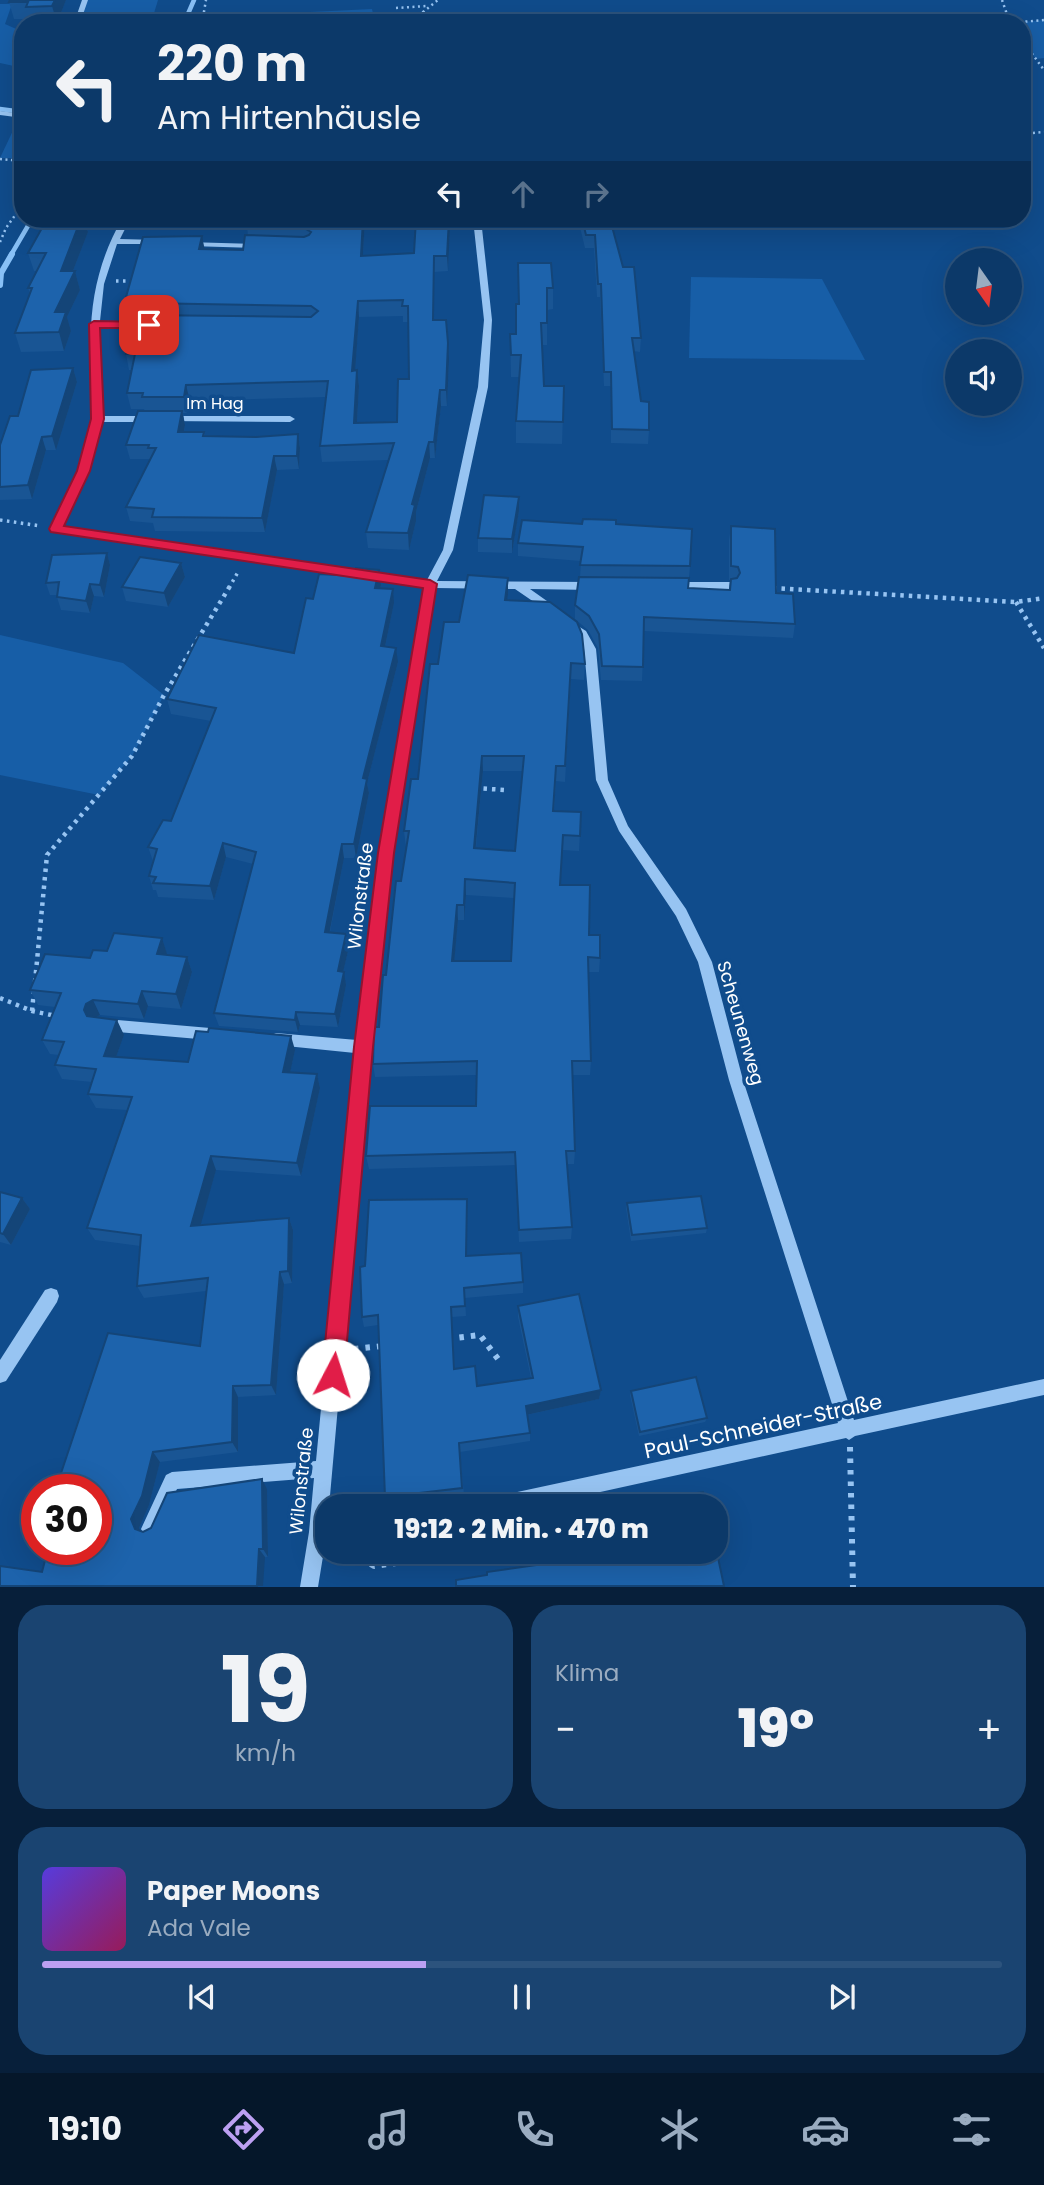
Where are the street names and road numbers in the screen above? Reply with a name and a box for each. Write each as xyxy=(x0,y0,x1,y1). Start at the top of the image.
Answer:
street label: Im Hag xyxy=(186,392,244,415)
street label: Wilonstraße xyxy=(341,841,379,951)
street label: Scheunenweg xyxy=(711,958,771,1088)
street label: Paul-Schneider-Straße xyxy=(641,1387,885,1465)
street label: Wilonstraße xyxy=(283,1426,319,1536)

